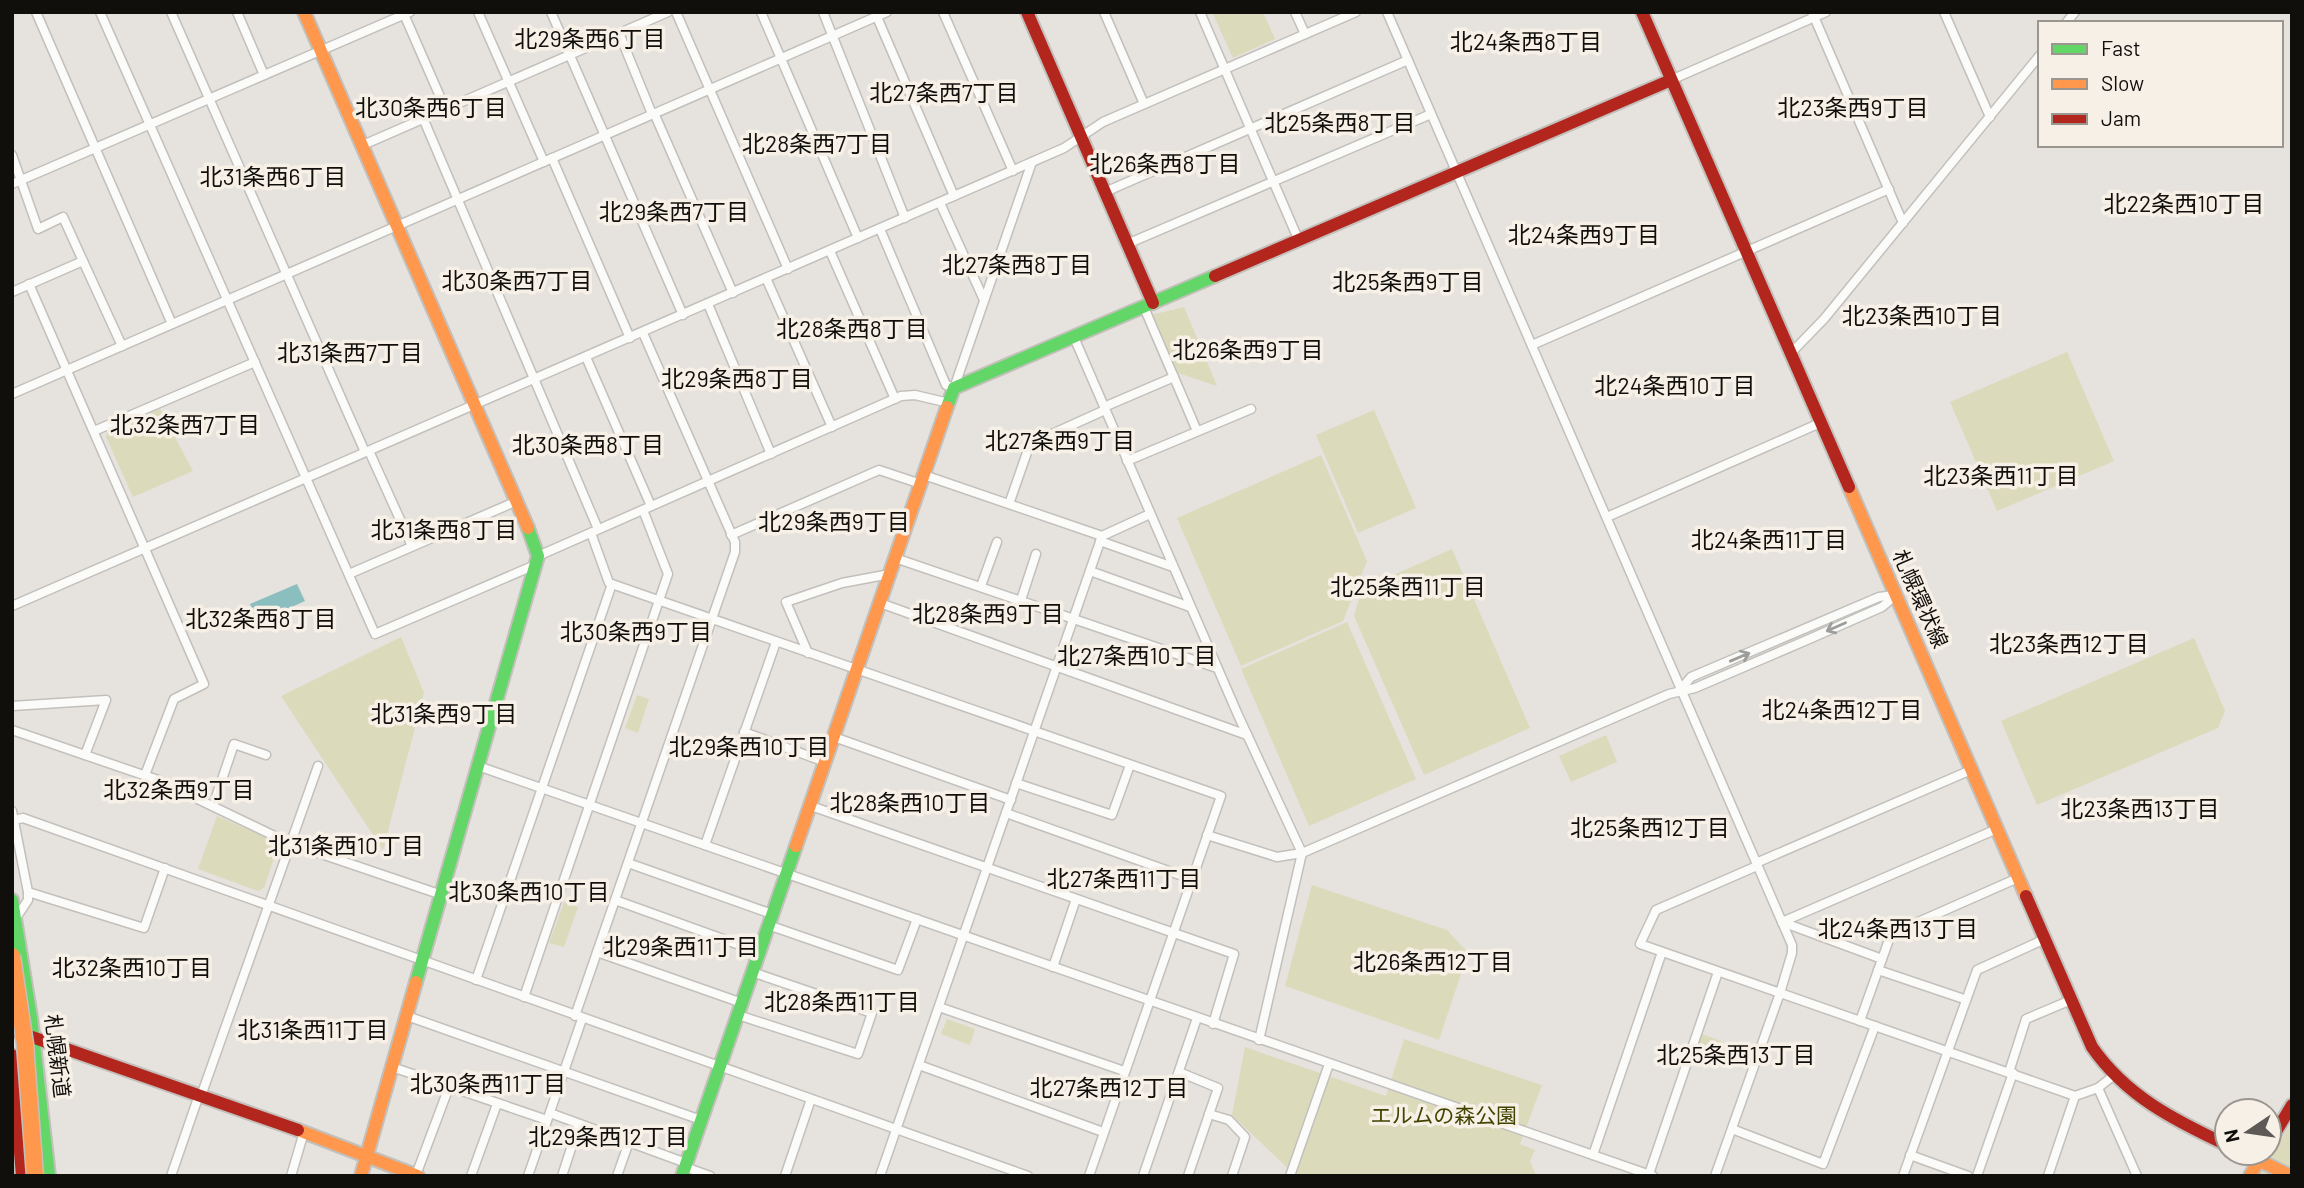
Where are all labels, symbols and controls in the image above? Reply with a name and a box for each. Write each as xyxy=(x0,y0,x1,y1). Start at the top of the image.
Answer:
legend xyxy=(2038,21,2283,147)
district label: 北29条西6丁目 xyxy=(514,24,666,52)
district label: 北24条西8丁目 xyxy=(1450,27,1602,55)
text: Fast xyxy=(2101,35,2141,60)
text: Slow xyxy=(2101,70,2144,95)
district label: 北27条西7丁目 xyxy=(869,78,1019,106)
district label: 北30条西6丁目 xyxy=(355,93,507,121)
district label: 北23条西9丁目 xyxy=(1777,93,1929,121)
text: Jam xyxy=(2101,105,2141,130)
district label: 北25条西8丁目 xyxy=(1264,108,1416,136)
district label: 北28条西7丁目 xyxy=(742,129,892,157)
district label: 北26条西8丁目 xyxy=(1089,149,1241,177)
district label: 北31条西6丁目 xyxy=(200,162,346,190)
district label: 北22条西10丁目 xyxy=(2104,189,2264,217)
district label: 北29条西7丁目 xyxy=(599,197,749,225)
district label: 北24条西9丁目 xyxy=(1508,220,1660,248)
district label: 北27条西8丁目 xyxy=(942,250,1092,278)
district label: 北30条西7丁目 xyxy=(442,266,592,294)
district label: 北25条西9丁目 xyxy=(1332,267,1484,295)
district label: 北23条西10丁目 xyxy=(1842,301,2002,329)
district label: 北28条西8丁目 xyxy=(776,314,928,342)
district label: 北26条西9丁目 xyxy=(1172,335,1324,363)
district label: 北31条西7丁目 xyxy=(277,338,423,366)
district label: 北29条西8丁目 xyxy=(661,364,813,392)
district label: 北24条西10丁目 xyxy=(1594,371,1756,399)
district label: 北32条西7丁目 xyxy=(110,410,260,438)
district label: 北27条西9丁目 xyxy=(985,426,1135,454)
district label: 北30条西8丁目 xyxy=(512,430,664,458)
district label: 北23条西11丁目 xyxy=(1923,461,2079,489)
district label: 北29条西9丁目 xyxy=(758,507,910,535)
district label: 北31条西8丁目 xyxy=(371,515,517,543)
district label: 北24条西11丁目 xyxy=(1691,525,1847,553)
street label: 札幌環状線 xyxy=(1889,545,1954,651)
district label: 北25条西11丁目 xyxy=(1330,572,1486,600)
district label: 北28条西9丁目 xyxy=(912,599,1064,627)
district label: 北32条西8丁目 xyxy=(185,604,337,632)
district label: 北30条西9丁目 xyxy=(560,617,712,645)
one-way arrow xyxy=(1826,621,1847,634)
district label: 北23条西12丁目 xyxy=(1989,629,2149,657)
district label: 北27条西10丁目 xyxy=(1057,641,1217,669)
one-way arrow xyxy=(1728,649,1750,662)
district label: 北24条西12丁目 xyxy=(1762,695,1922,723)
district label: 北31条西9丁目 xyxy=(371,699,517,727)
district label: 北29条西10丁目 xyxy=(669,732,829,760)
district label: 北32条西9丁目 xyxy=(103,775,255,803)
district label: 北28条西10丁目 xyxy=(830,788,990,816)
district label: 北23条西13丁目 xyxy=(2061,794,2219,822)
district label: 北25条西12丁目 xyxy=(1570,813,1730,841)
district label: 北31条西10丁目 xyxy=(268,831,424,859)
district label: 北27条西11丁目 xyxy=(1047,864,1201,892)
district label: 北30条西10丁目 xyxy=(449,877,609,905)
district label: 北24条西13丁目 xyxy=(1818,914,1978,942)
district label: 北29条西11丁目 xyxy=(603,932,759,960)
district label: 北26条西12丁目 xyxy=(1353,947,1513,975)
district label: 北32条西10丁目 xyxy=(52,953,212,981)
district label: 北28条西11丁目 xyxy=(764,987,920,1015)
street label: 札幌新道 xyxy=(41,1013,76,1099)
district label: 北31条西11丁目 xyxy=(238,1015,388,1043)
district label: 北25条西13丁目 xyxy=(1656,1040,1816,1068)
district label: 北30条西11丁目 xyxy=(410,1069,566,1097)
district label: 北27条西12丁目 xyxy=(1030,1073,1188,1101)
north arrow xyxy=(2213,1097,2283,1167)
park label: エルムの森公園 xyxy=(1371,1102,1517,1127)
district label: 北29条西12丁目 xyxy=(528,1122,688,1150)
text: N xyxy=(2218,1127,2244,1145)

